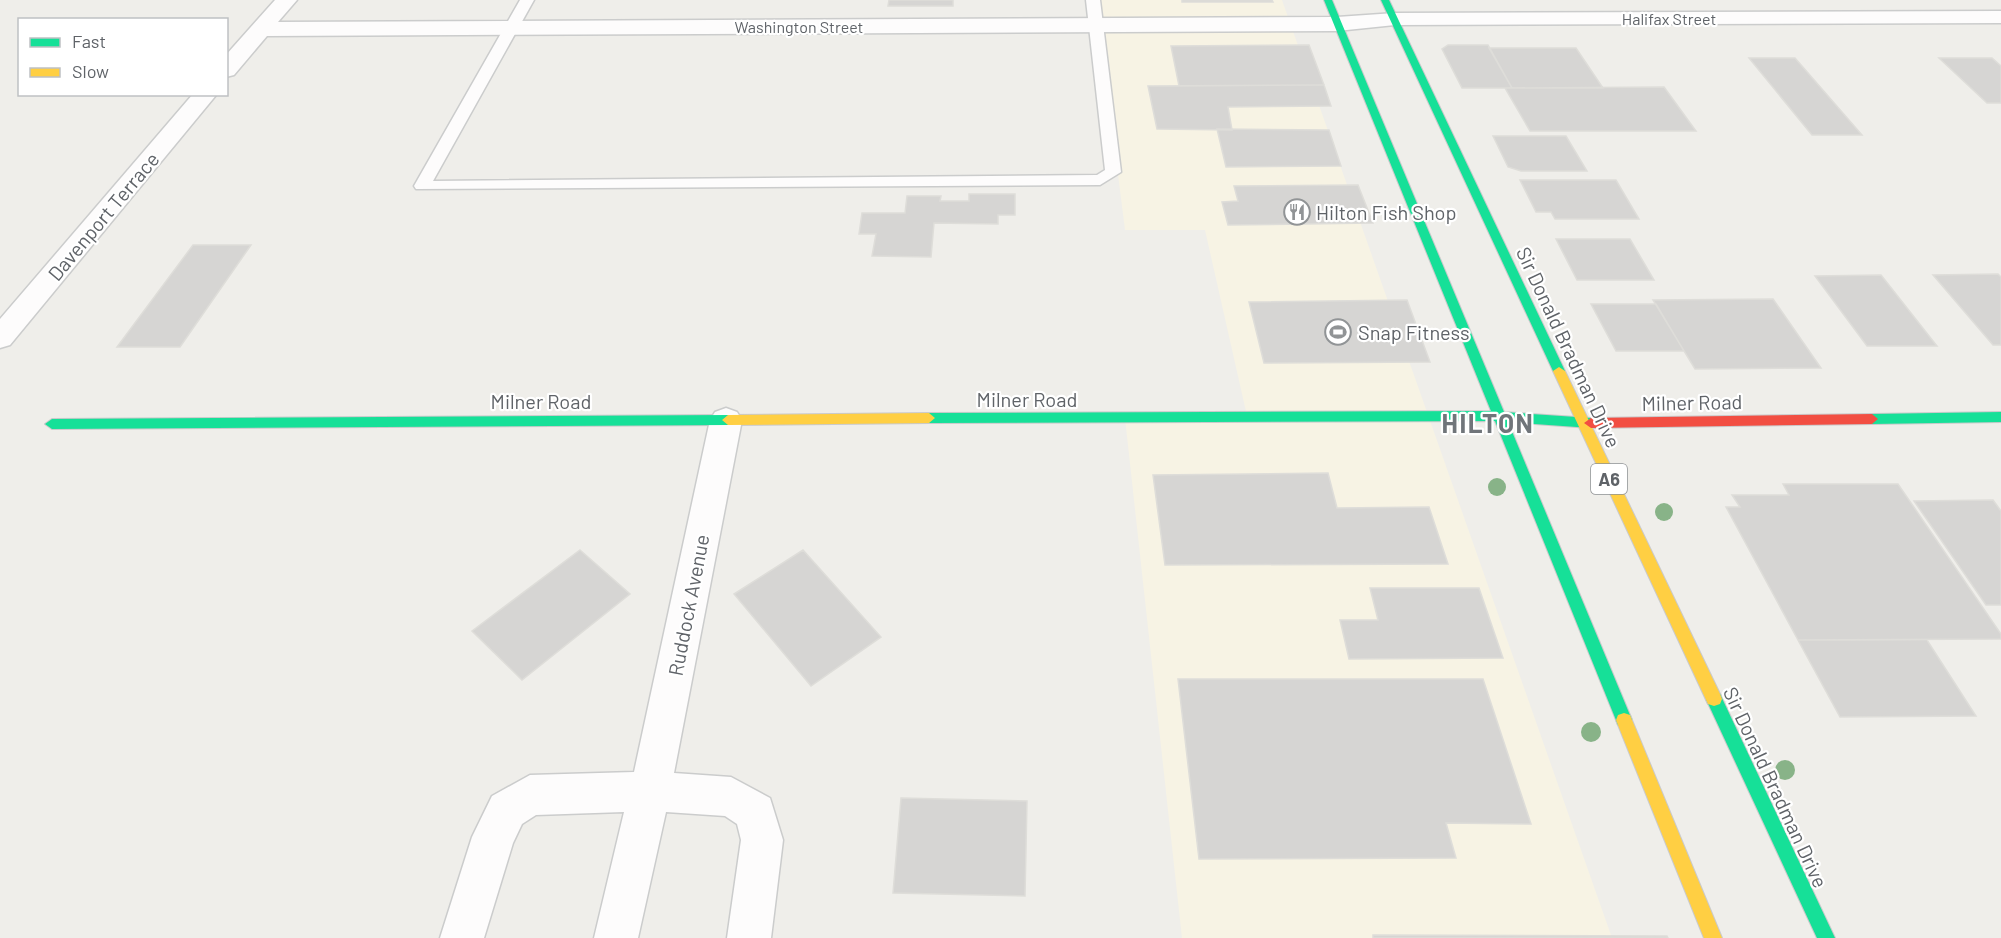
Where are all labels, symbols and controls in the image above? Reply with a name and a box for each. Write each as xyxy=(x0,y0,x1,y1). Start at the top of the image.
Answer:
street label: Halifax Street xyxy=(1622,9,1716,28)
street label: Washington Street xyxy=(735,17,863,36)
legend xyxy=(18,18,228,96)
text: Fast xyxy=(72,30,106,52)
text: Slow xyxy=(72,60,109,82)
street label: Davenport Terrace xyxy=(42,147,164,285)
restaurant icon: Hilton Fish Shop xyxy=(1282,197,1312,227)
place label: Hilton Fish Shop xyxy=(1316,200,1457,224)
street label: Sir Donald Bradman Drive xyxy=(1512,243,1626,451)
sports icon: Snap Fitness xyxy=(1323,317,1353,347)
place label: Snap Fitness xyxy=(1358,320,1470,344)
street label: Milner Road xyxy=(977,387,1077,411)
street label: Milner Road xyxy=(491,389,591,413)
street label: Milner Road xyxy=(1641,389,1743,415)
district label: HILTON xyxy=(1442,407,1534,438)
road number: A6 xyxy=(1591,464,1627,494)
street label: Ruddock Avenue xyxy=(663,532,713,678)
street label: Sir Donald Bradman Drive xyxy=(1719,683,1833,891)

